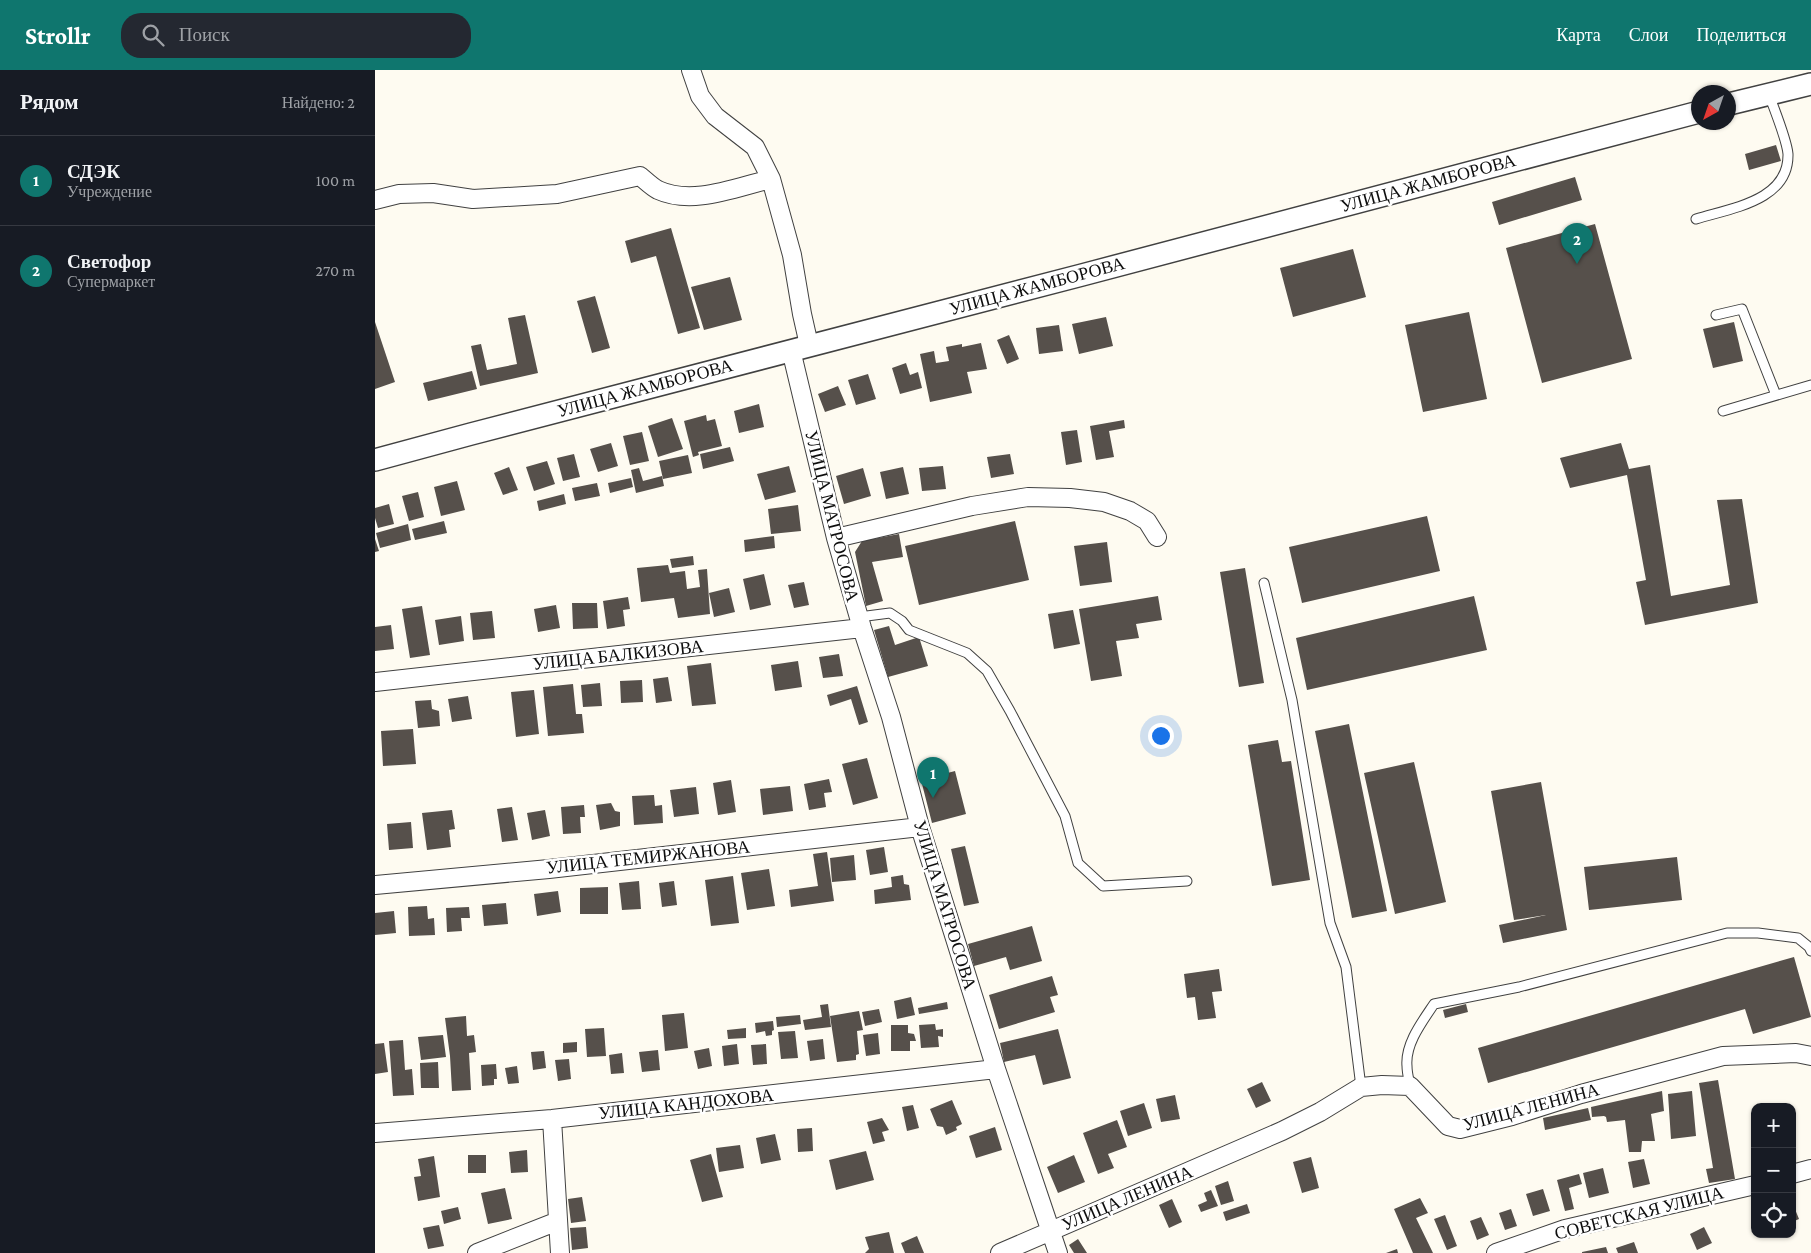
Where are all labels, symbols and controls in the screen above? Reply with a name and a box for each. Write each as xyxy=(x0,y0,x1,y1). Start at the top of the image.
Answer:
search box xyxy=(121,13,471,58)
icon: search xyxy=(139,21,167,49)
text: Strollr xyxy=(25,22,91,49)
text: Поиск xyxy=(179,24,230,45)
text: Карта xyxy=(1556,25,1601,45)
text: Слои xyxy=(1629,25,1668,45)
text: Поделиться xyxy=(1696,25,1786,45)
north arrow xyxy=(1691,85,1736,130)
text: Рядом xyxy=(20,90,79,114)
text: Найдено: 2 xyxy=(282,94,355,111)
street label: УЛИЦА ЖАМБОРОВА xyxy=(1338,150,1518,216)
text: СДЭК xyxy=(67,161,120,182)
text: 1 xyxy=(33,172,39,189)
text: 100 m xyxy=(316,172,355,189)
text: Учреждение xyxy=(67,183,152,200)
pin: 2 xyxy=(1561,223,1593,264)
text: Светофор xyxy=(67,251,151,272)
street label: УЛИЦА ЖАМБОРОВА xyxy=(947,253,1127,319)
text: 2 xyxy=(32,262,40,279)
text: 270 m xyxy=(316,262,355,279)
text: Супермаркет xyxy=(67,273,155,290)
street label: УЛИЦА ЖАМБОРОВА xyxy=(555,355,735,421)
street label: УЛИЦА МАТРОСОВА xyxy=(801,428,863,604)
street label: УЛИЦА БАЛКИЗОВА xyxy=(532,636,704,674)
your location xyxy=(1148,723,1174,749)
pin: 1 xyxy=(917,757,949,798)
street label: УЛИЦА МАТРОСОВА xyxy=(910,818,980,992)
street label: УЛИЦА ТЕМИРЖАНОВА xyxy=(545,836,751,878)
street label: УЛИЦА ЛЕНИНА xyxy=(1461,1079,1601,1135)
street label: УЛИЦА КАНДОХОВА xyxy=(597,1085,775,1123)
map controls xyxy=(1751,1103,1796,1238)
button: + xyxy=(1751,1103,1796,1148)
button: − xyxy=(1751,1148,1796,1193)
street label: УЛИЦА ЛЕНИНА xyxy=(1058,1161,1196,1235)
street label: СОВЕТСКАЯ УЛИЦА xyxy=(1552,1182,1726,1244)
button: locate xyxy=(1751,1193,1796,1238)

